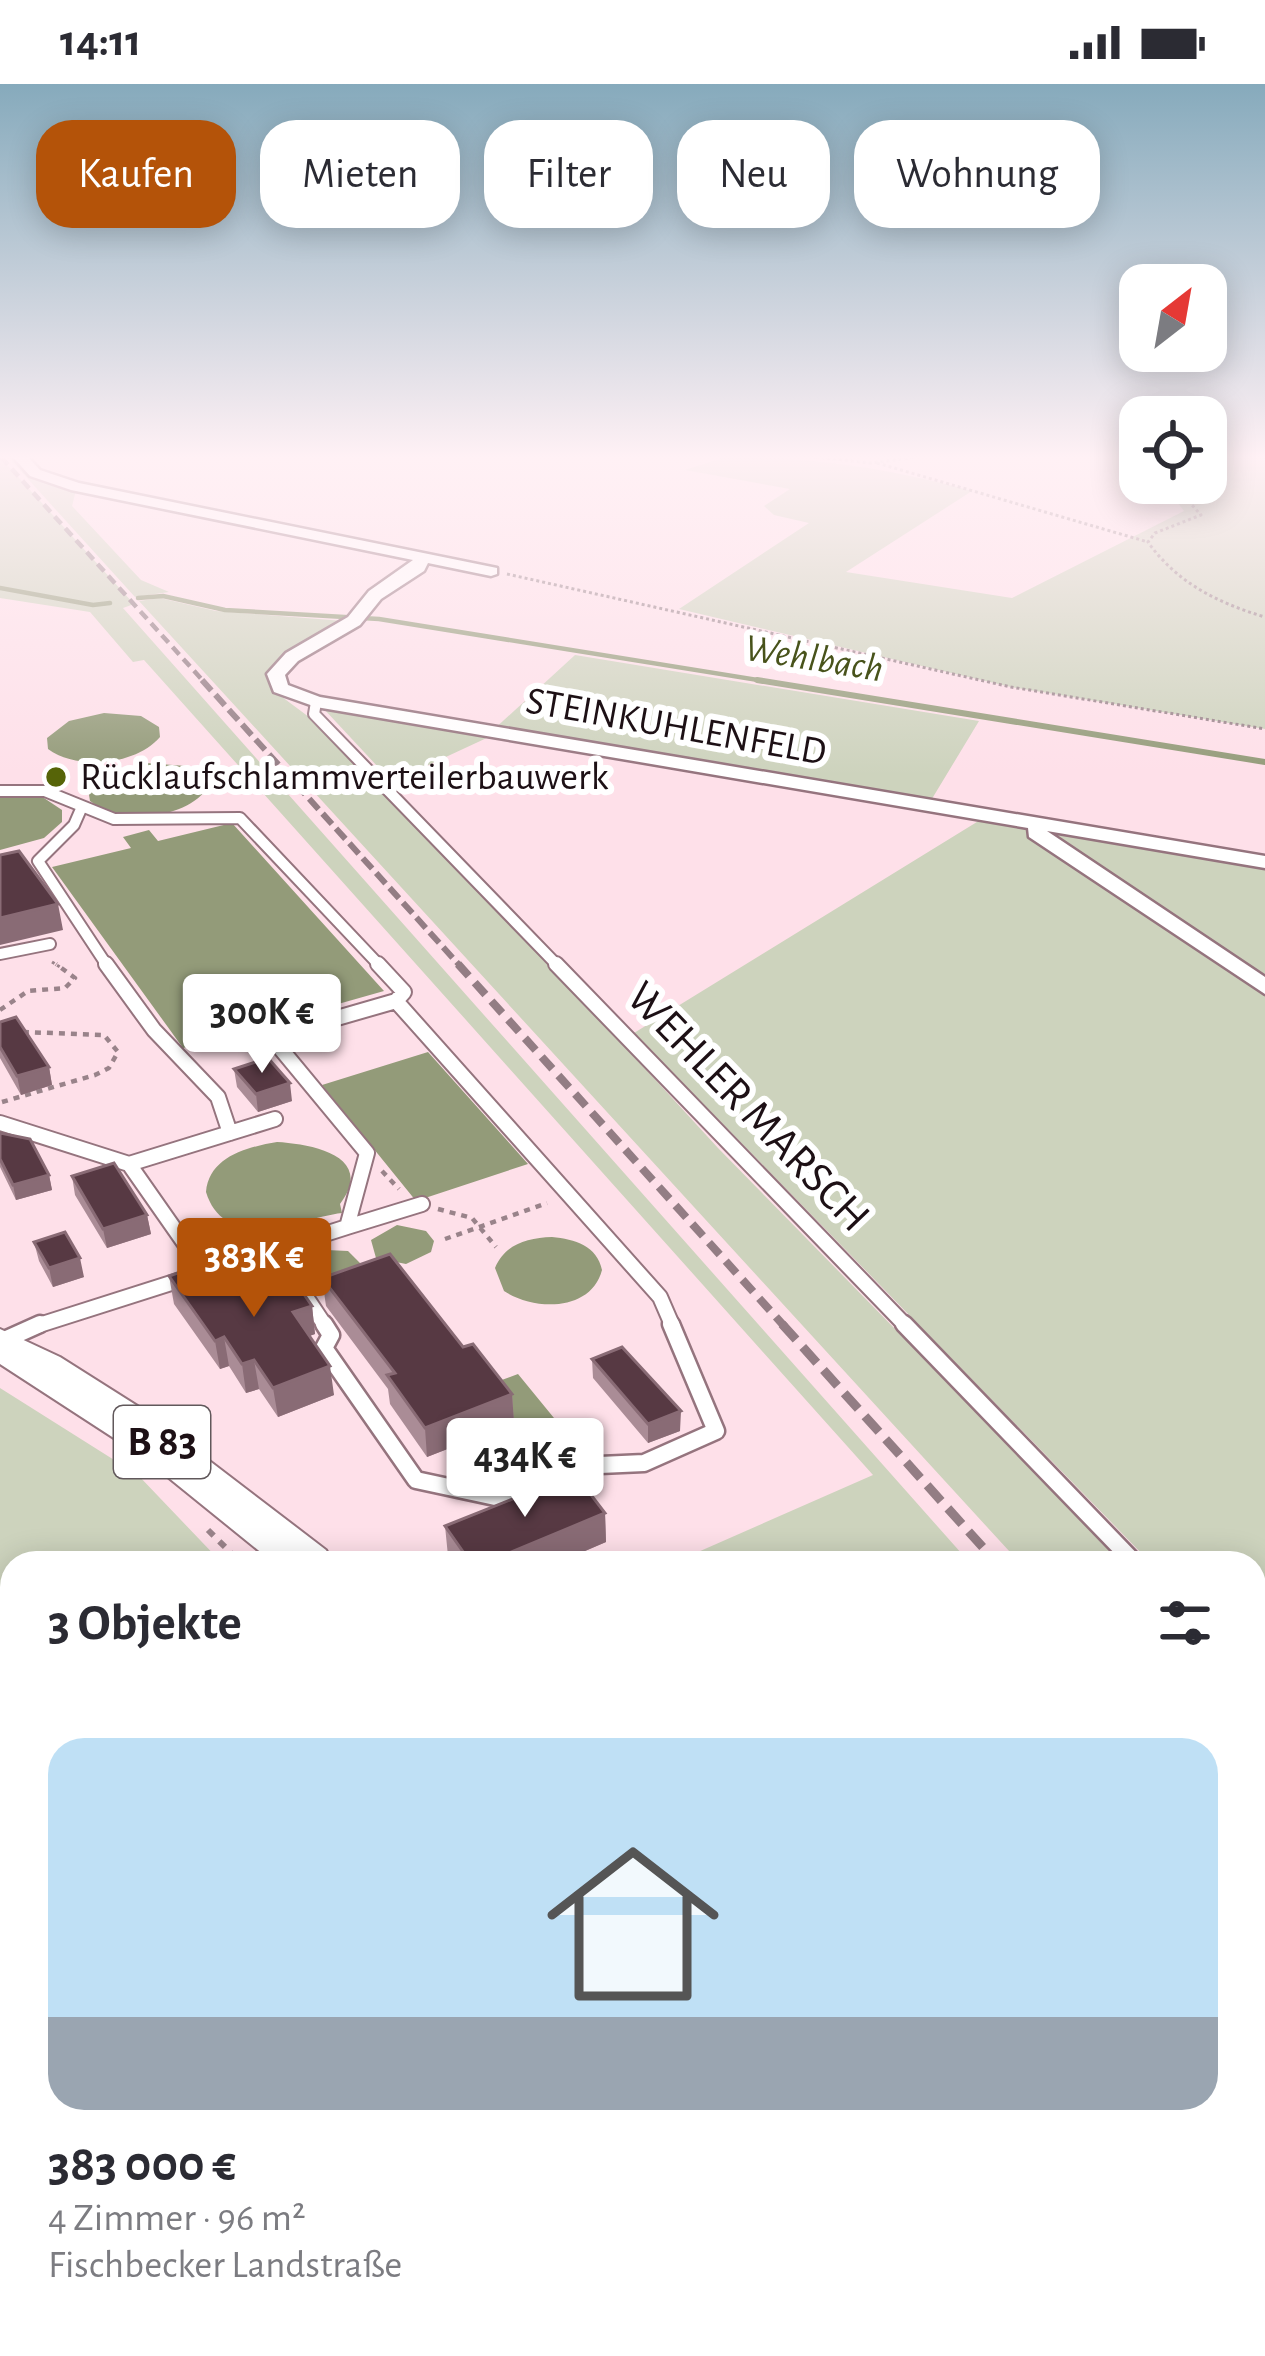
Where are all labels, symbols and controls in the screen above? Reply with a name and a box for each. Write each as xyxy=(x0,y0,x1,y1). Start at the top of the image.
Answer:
text: 14:11 xyxy=(60,19,142,64)
chip: Kaufen xyxy=(36,120,236,228)
chip: Mieten xyxy=(260,120,460,228)
chip: Filter xyxy=(484,120,653,228)
chip: Neu xyxy=(677,120,830,228)
chip: Wohnung xyxy=(854,120,1100,228)
north arrow xyxy=(1119,264,1227,372)
map controls xyxy=(1119,264,1227,504)
button: locate xyxy=(1119,396,1227,504)
water label: Wehlbach xyxy=(742,629,886,689)
street label: STEINKUHLENFELD xyxy=(523,681,829,773)
place label: Rücklaufschlammverteilerbauwerk xyxy=(80,758,609,797)
marker: Rücklaufschlammverteilerbauwerk xyxy=(43,764,69,790)
pin: 300K € xyxy=(164,974,360,1076)
street label: WEHLER MARSCH xyxy=(618,974,878,1240)
text: 300K € xyxy=(210,993,314,1032)
pin: 383K € xyxy=(156,1218,352,1320)
text: 383K € xyxy=(204,1237,304,1276)
road number: B 83 xyxy=(114,1406,210,1478)
pin: 434K € xyxy=(427,1418,623,1520)
text: 434K € xyxy=(474,1437,576,1476)
icon: filters xyxy=(1152,1590,1218,1656)
text: 3 Objekte xyxy=(48,1598,242,1649)
icon: home xyxy=(525,1816,741,2032)
text: 383 000 € xyxy=(48,2139,236,2190)
text: 4 Zimmer · 96 m² xyxy=(48,2199,306,2238)
text: Fischbecker Landstraße xyxy=(48,2246,402,2285)

